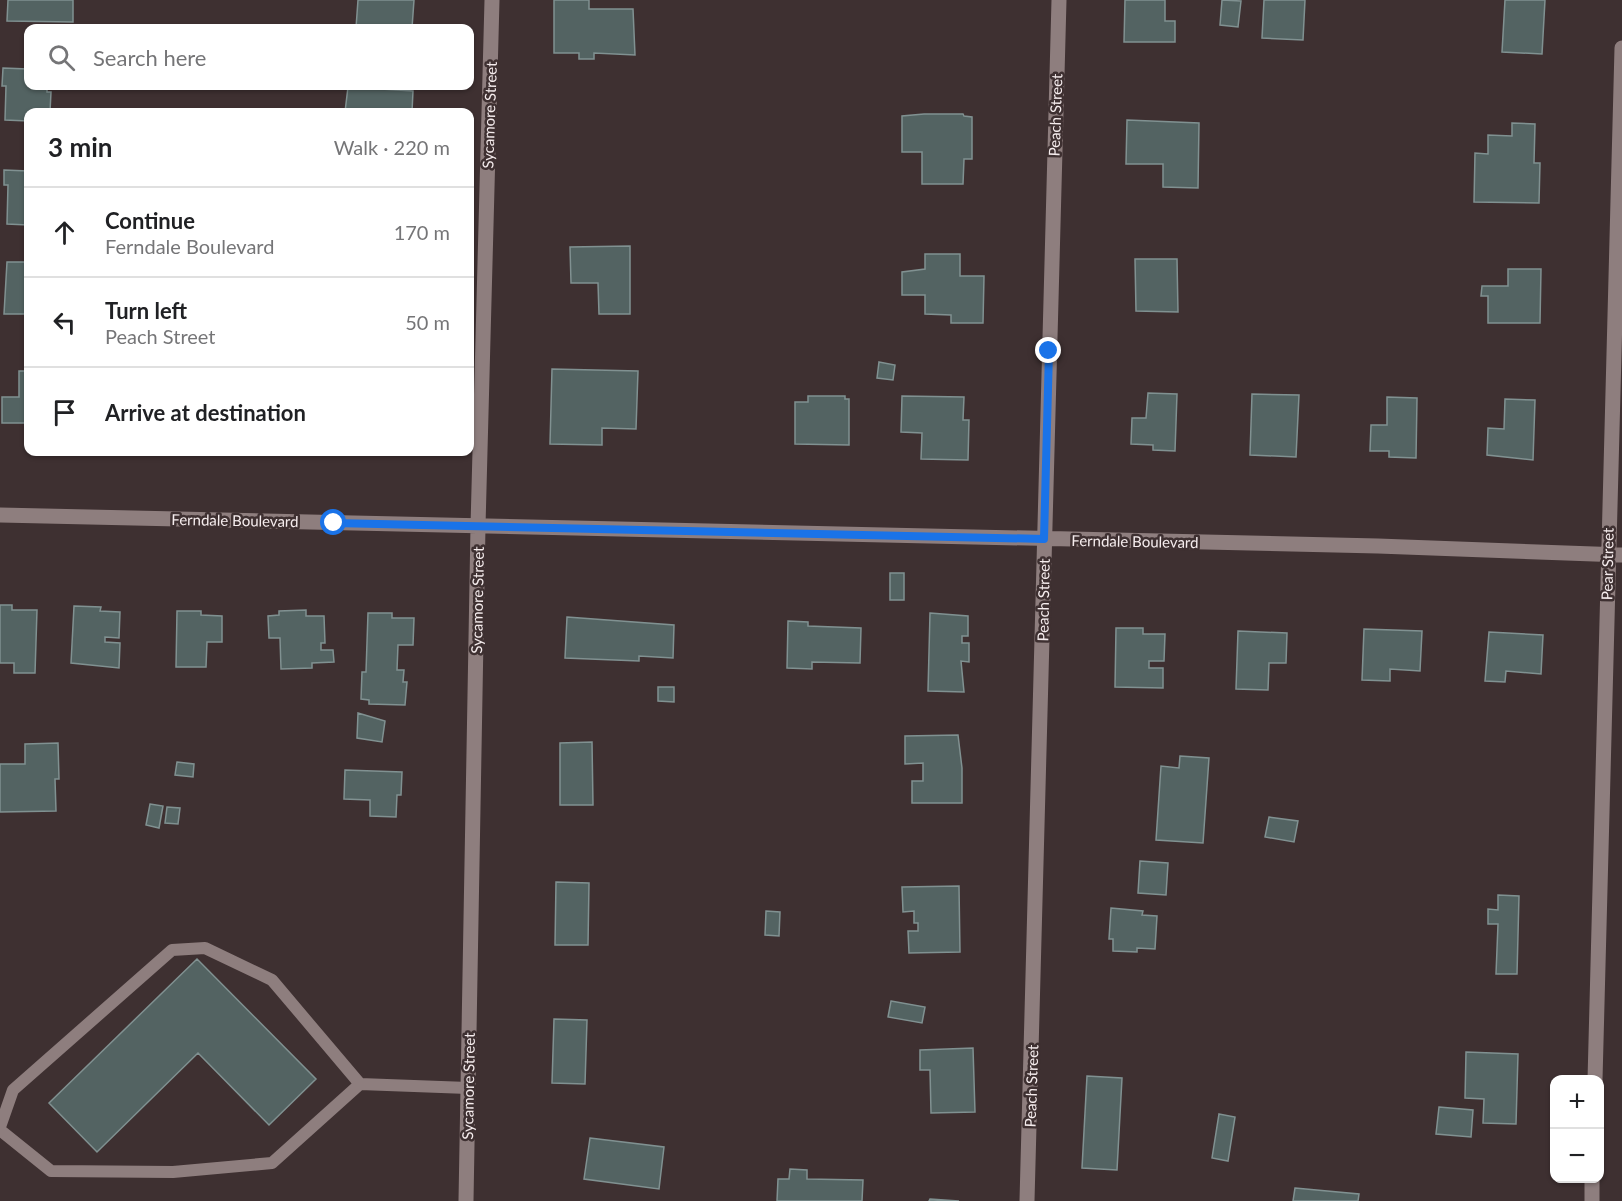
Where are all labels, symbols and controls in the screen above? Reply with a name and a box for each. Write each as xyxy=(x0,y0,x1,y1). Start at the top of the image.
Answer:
search box xyxy=(24,24,474,90)
icon: search xyxy=(45,41,78,74)
text: Search here xyxy=(93,44,206,71)
street label: Sycamore Street xyxy=(478,61,500,169)
street label: Peach Street xyxy=(1045,73,1065,157)
text: 3 min xyxy=(48,131,112,163)
text: Walk · 220 m xyxy=(334,135,450,159)
text: Continue xyxy=(105,207,195,234)
icon: ahead xyxy=(48,216,81,249)
text: 170 m xyxy=(394,220,450,244)
text: Ferndale Boulevard xyxy=(105,234,274,258)
text: Turn left xyxy=(105,297,187,324)
icon: left xyxy=(48,306,81,339)
text: 50 m xyxy=(405,310,450,334)
text: Peach Street xyxy=(105,324,215,348)
route end xyxy=(1035,337,1061,363)
icon: arrive xyxy=(48,396,81,429)
text: Arrive at destination xyxy=(105,399,306,426)
route start xyxy=(320,509,346,535)
street label: Ferndale Boulevard xyxy=(171,510,299,530)
street label: Pear Street xyxy=(1597,527,1617,600)
street label: Ferndale Boulevard xyxy=(1071,531,1199,551)
street label: Sycamore Street xyxy=(467,546,487,654)
street label: Peach Street xyxy=(1033,558,1053,642)
street label: Sycamore Street xyxy=(458,1032,478,1140)
street label: Peach Street xyxy=(1021,1044,1041,1128)
map controls xyxy=(1550,1075,1604,1183)
button: + xyxy=(1550,1075,1604,1129)
button: − xyxy=(1550,1129,1604,1183)

